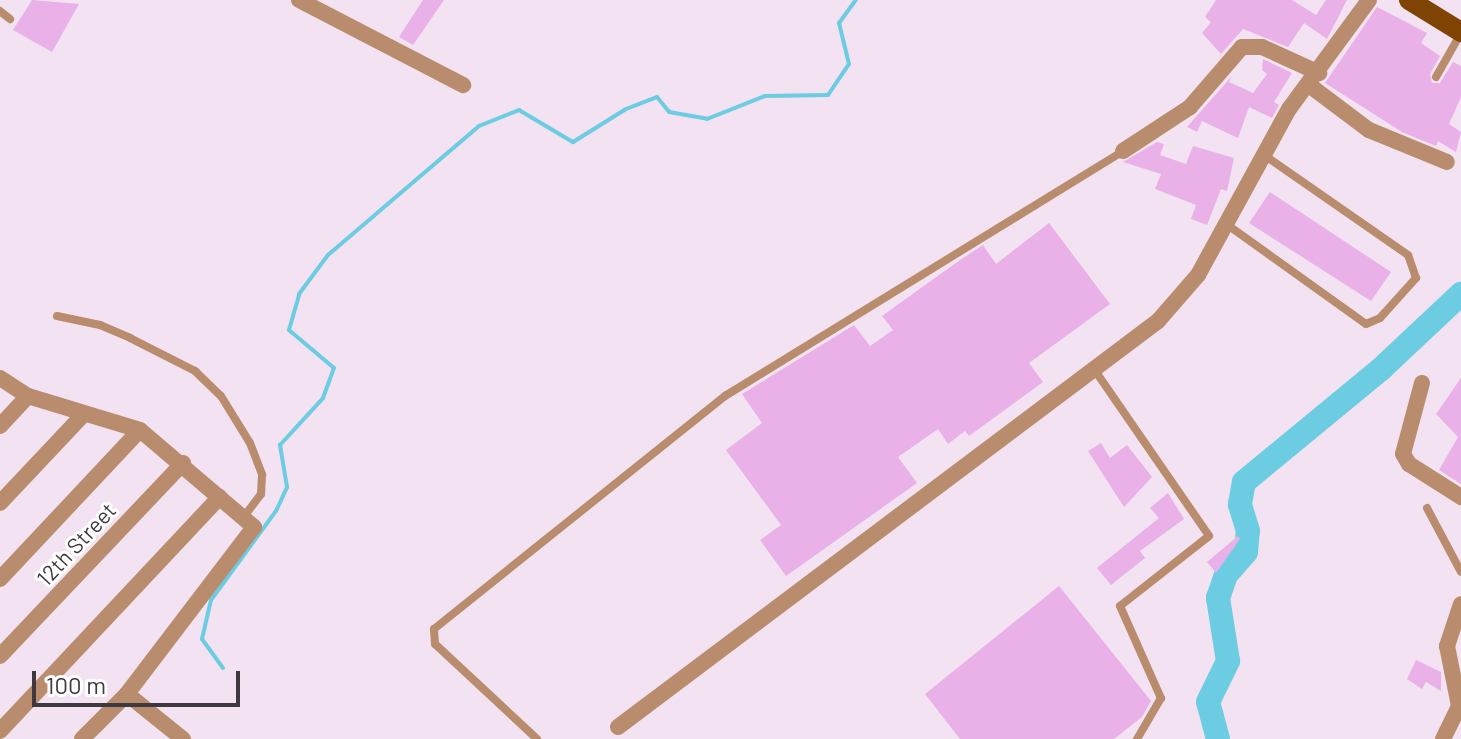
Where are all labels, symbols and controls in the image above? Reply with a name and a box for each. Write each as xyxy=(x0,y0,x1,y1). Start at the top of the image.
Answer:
street label: 12th Street xyxy=(31,497,121,591)
scale bar xyxy=(36,655,244,705)
text: 100 m xyxy=(46,670,106,699)

